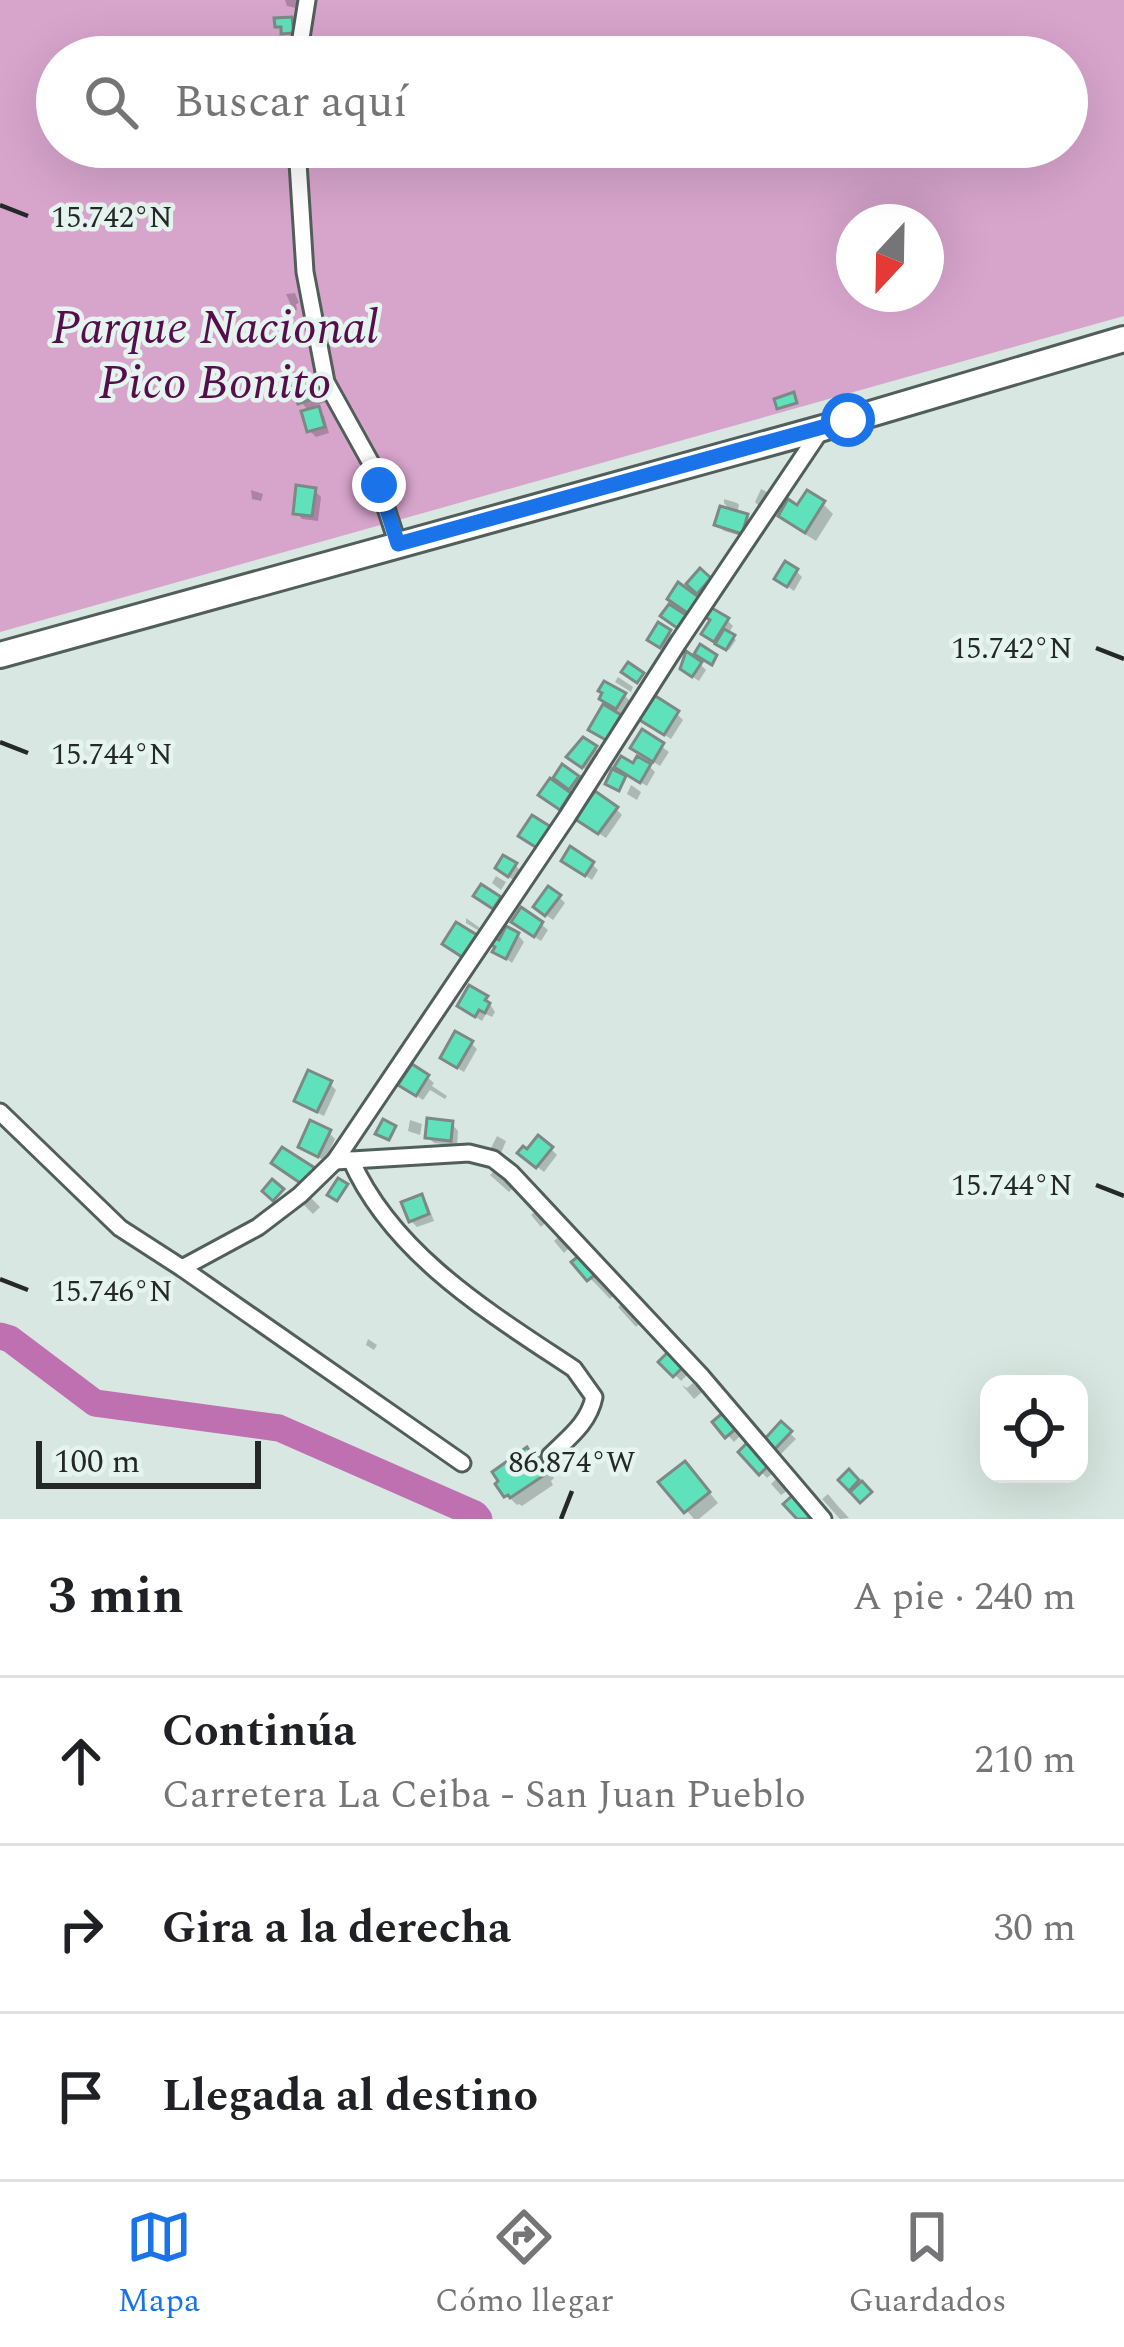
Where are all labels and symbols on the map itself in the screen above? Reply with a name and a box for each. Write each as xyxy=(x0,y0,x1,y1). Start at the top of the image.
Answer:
text: 15.742°N xyxy=(51,195,173,241)
north arrow xyxy=(836,204,944,312)
park label: Parque Nacional Pico Bonito xyxy=(51,292,379,420)
route start xyxy=(821,393,875,447)
route end xyxy=(352,458,406,512)
text: 15.742°N xyxy=(951,626,1073,672)
text: 15.744°N xyxy=(51,732,173,778)
text: 15.744°N xyxy=(951,1163,1073,1209)
text: 15.746°N xyxy=(51,1269,173,1315)
scale bar xyxy=(36,1435,261,1488)
text: 86.874°W xyxy=(509,1440,635,1486)

